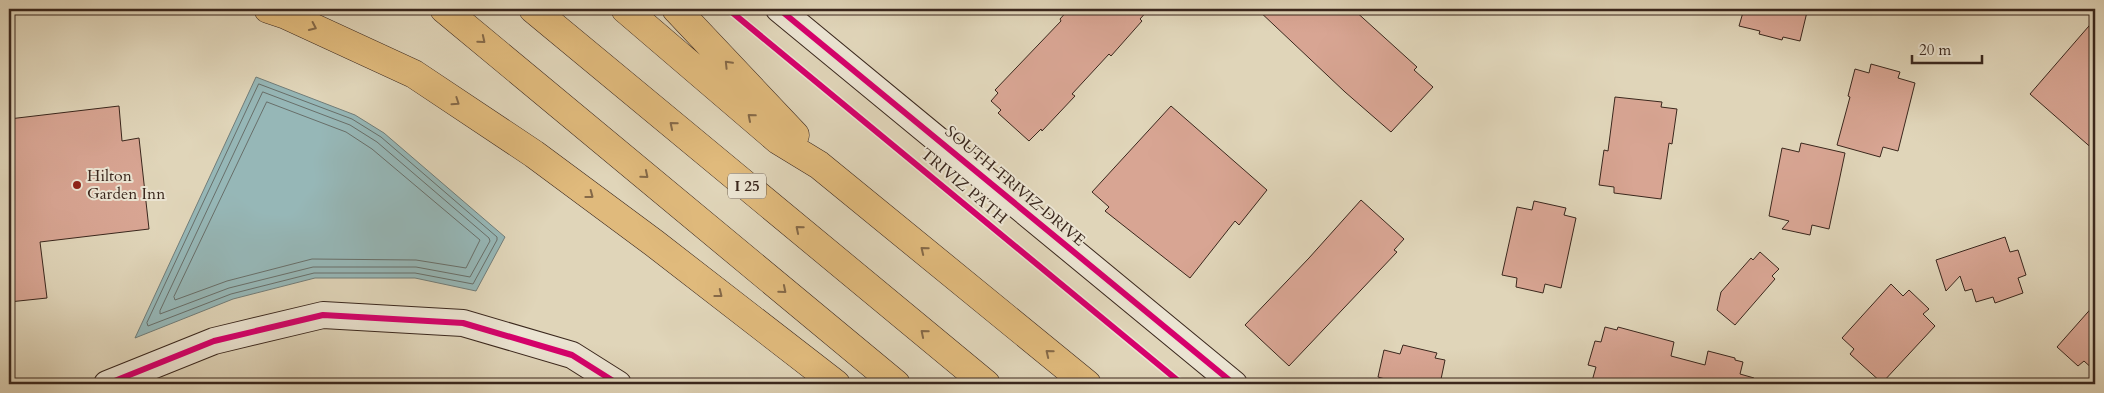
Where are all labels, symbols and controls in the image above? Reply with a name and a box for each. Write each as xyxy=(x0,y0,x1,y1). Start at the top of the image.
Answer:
one-way arrow xyxy=(308,21,317,32)
scale bar xyxy=(1912,32,1982,64)
one-way arrow xyxy=(476,34,485,42)
text: 20 m xyxy=(1919,40,1951,60)
one-way arrow xyxy=(725,61,734,70)
one-way arrow xyxy=(451,96,460,106)
one-way arrow xyxy=(748,114,757,123)
street label: SOUTH TRIVIZ DRIVE xyxy=(940,121,1090,251)
one-way arrow xyxy=(670,122,679,131)
street label: TRIVIZ PATH xyxy=(916,143,1012,229)
place label: Hilton Garden Inn xyxy=(87,165,165,205)
one-way arrow xyxy=(639,169,648,177)
road number: I 25 xyxy=(728,174,766,198)
marker: Hilton Garden Inn xyxy=(71,179,83,191)
one-way arrow xyxy=(584,190,593,198)
one-way arrow xyxy=(795,226,804,235)
one-way arrow xyxy=(920,247,929,256)
one-way arrow xyxy=(777,284,786,293)
one-way arrow xyxy=(713,288,722,296)
one-way arrow xyxy=(921,330,930,338)
one-way arrow xyxy=(1046,351,1055,359)

